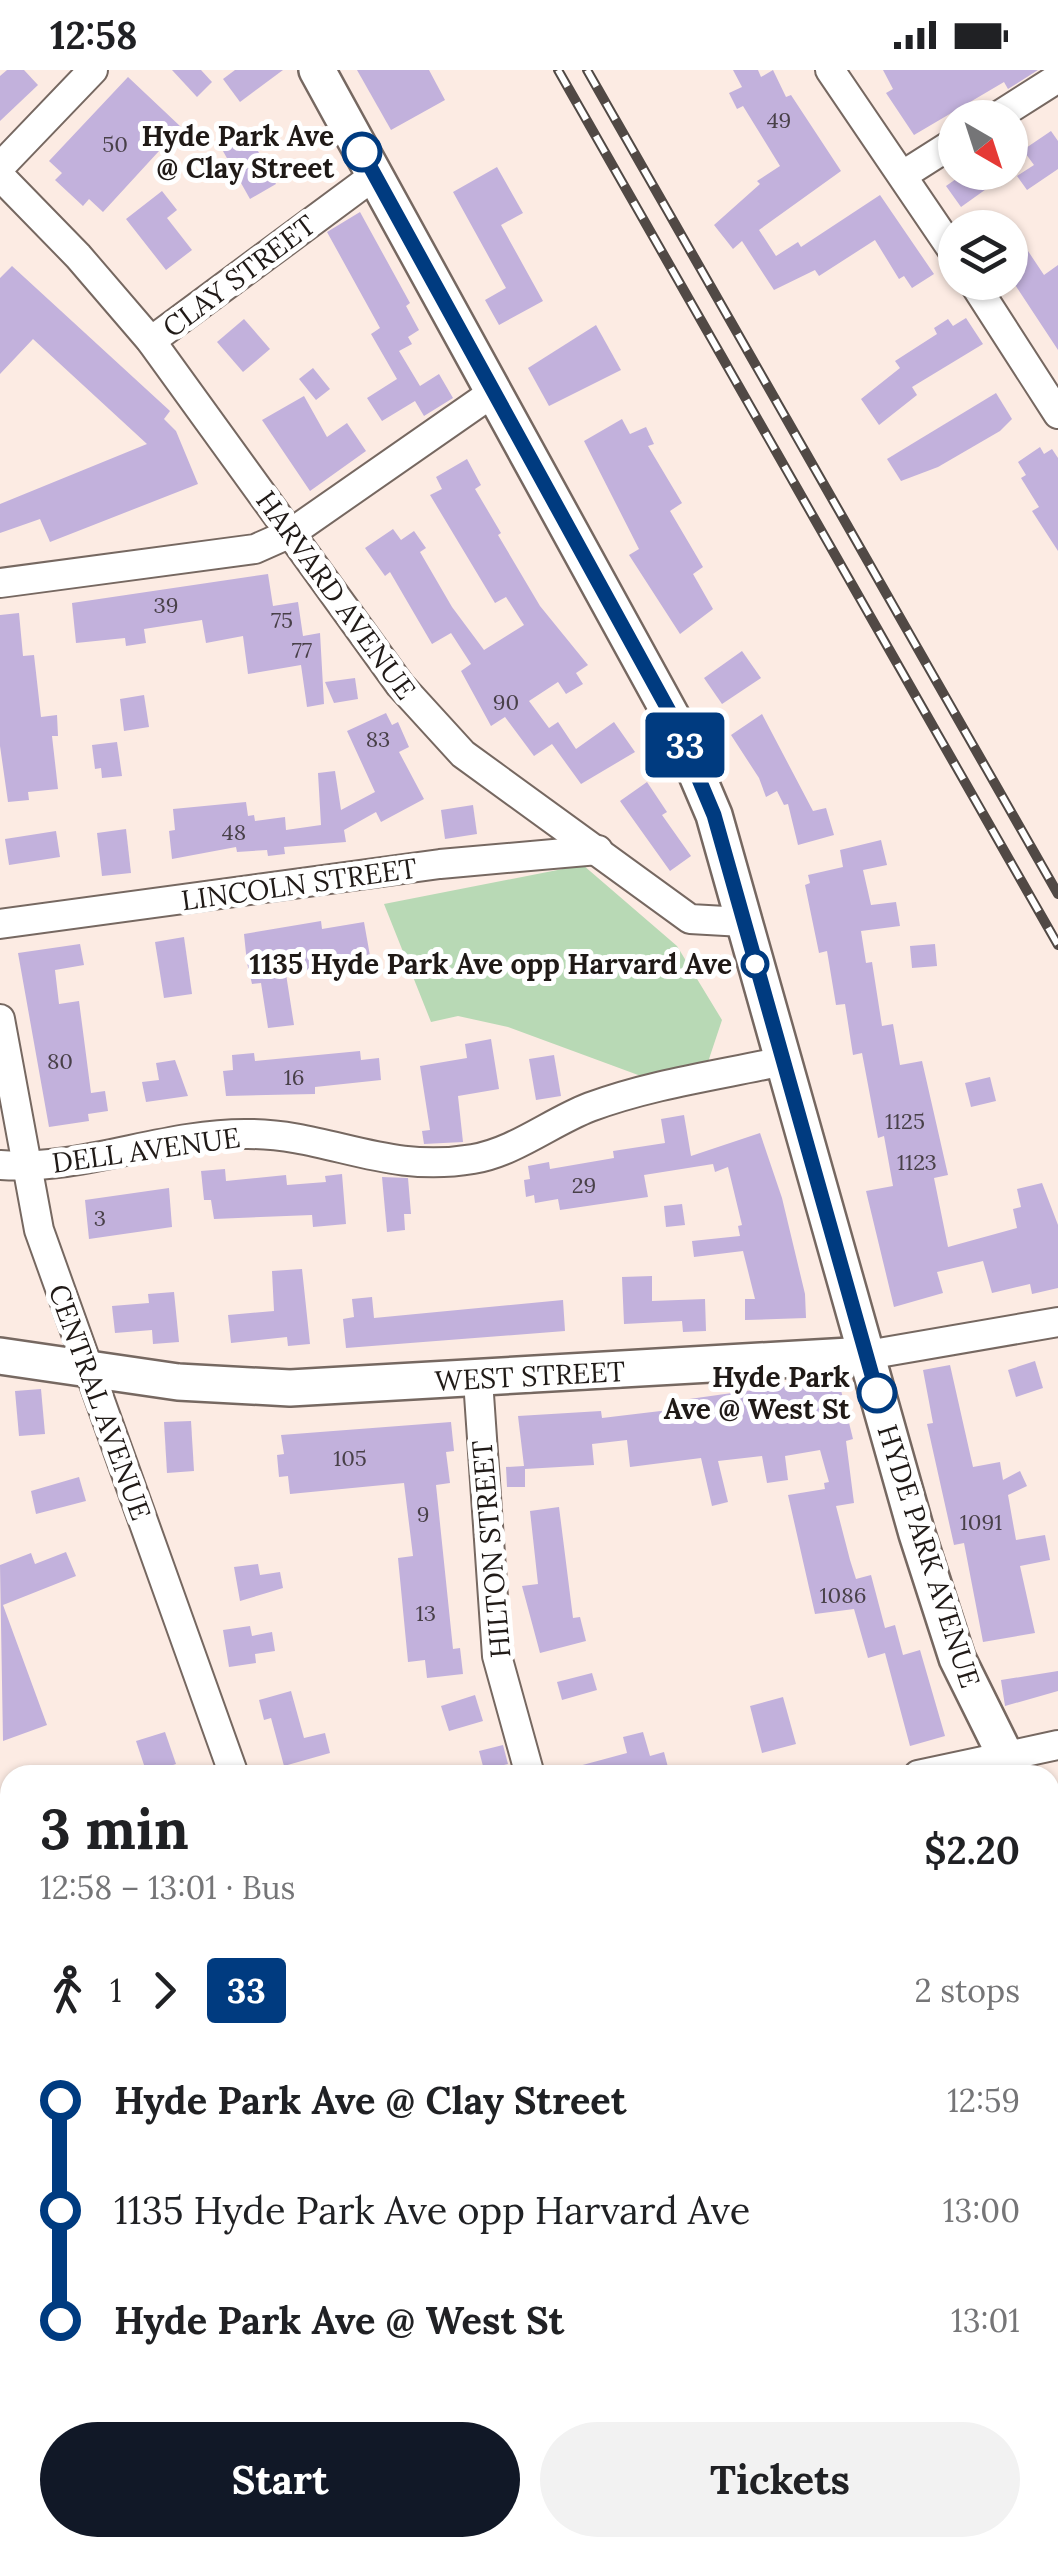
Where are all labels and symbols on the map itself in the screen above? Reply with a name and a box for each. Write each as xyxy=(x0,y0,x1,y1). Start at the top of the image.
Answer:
north arrow xyxy=(938,100,1028,190)
house number: 49 xyxy=(767,106,791,134)
place label: Hyde Park Ave @ Clay Street xyxy=(141,118,334,186)
house number: 50 xyxy=(102,130,128,158)
marker: Hyde Park Ave @ Clay Street xyxy=(343,133,381,171)
street label: CLAY STREET xyxy=(155,207,323,345)
street label: HARVARD AVENUE xyxy=(248,484,424,706)
house number: 39 xyxy=(154,591,178,619)
house number: 75 xyxy=(271,606,293,634)
house number: 77 xyxy=(292,636,312,664)
house number: 90 xyxy=(493,688,519,716)
line badge: 33 xyxy=(640,712,730,778)
house number: 83 xyxy=(366,725,390,753)
house number: 48 xyxy=(222,818,246,846)
street label: LINCOLN STREET xyxy=(179,850,419,918)
place label: 1135 Hyde Park Ave opp Harvard Ave xyxy=(250,946,732,982)
marker: 1135 Hyde Park Ave opp Harvard Ave xyxy=(742,951,768,977)
house number: 80 xyxy=(47,1047,73,1075)
house number: 16 xyxy=(284,1063,304,1091)
house number: 1125 xyxy=(885,1107,925,1135)
street label: DELL AVENUE xyxy=(50,1119,242,1181)
house number: 1123 xyxy=(897,1148,937,1176)
house number: 29 xyxy=(572,1171,596,1199)
house number: 3 xyxy=(94,1204,106,1232)
street label: CENTRAL AVENUE xyxy=(41,1279,159,1525)
street label: WEST STREET xyxy=(434,1353,626,1399)
place label: Hyde Park Ave @ West St xyxy=(664,1359,850,1427)
marker: Hyde Park Ave @ West St xyxy=(858,1374,896,1412)
street label: HYDE PARK AVENUE xyxy=(869,1420,989,1692)
street label: HILTON STREET xyxy=(464,1439,518,1659)
house number: 105 xyxy=(333,1444,367,1472)
house number: 9 xyxy=(417,1500,429,1528)
house number: 1091 xyxy=(960,1508,1002,1536)
house number: 1086 xyxy=(820,1581,866,1609)
house number: 13 xyxy=(416,1599,436,1627)

